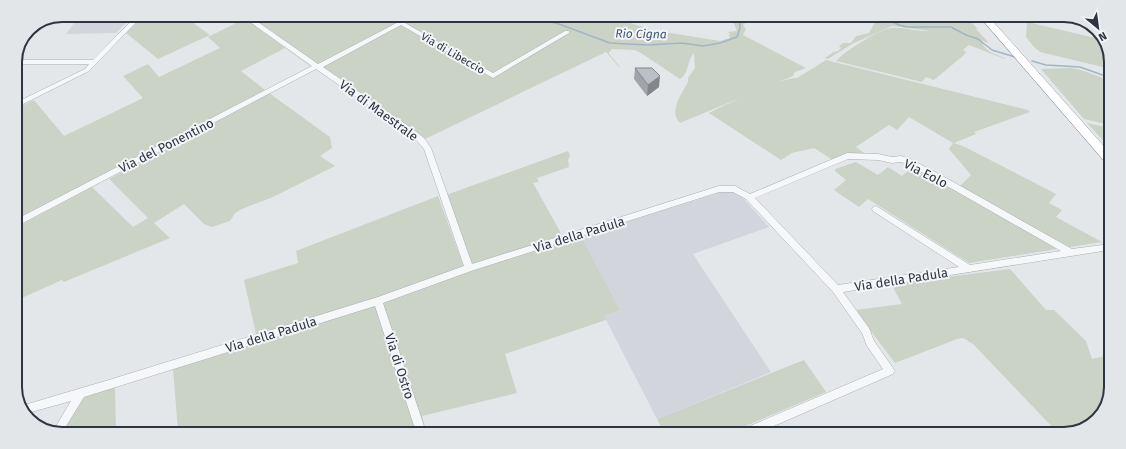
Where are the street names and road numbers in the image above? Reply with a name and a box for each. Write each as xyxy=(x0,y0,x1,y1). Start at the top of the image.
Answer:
street label: Via di Libeccio xyxy=(418,30,487,77)
street label: Via di Maestrale xyxy=(336,77,421,144)
street label: Via del Ponentino xyxy=(116,115,216,176)
street label: Via Eolo xyxy=(901,156,950,191)
street label: Via della Padula xyxy=(532,214,626,255)
street label: Via della Padula xyxy=(853,265,949,294)
street label: Via della Padula xyxy=(224,314,318,355)
street label: Via di Ostro xyxy=(382,331,417,401)

